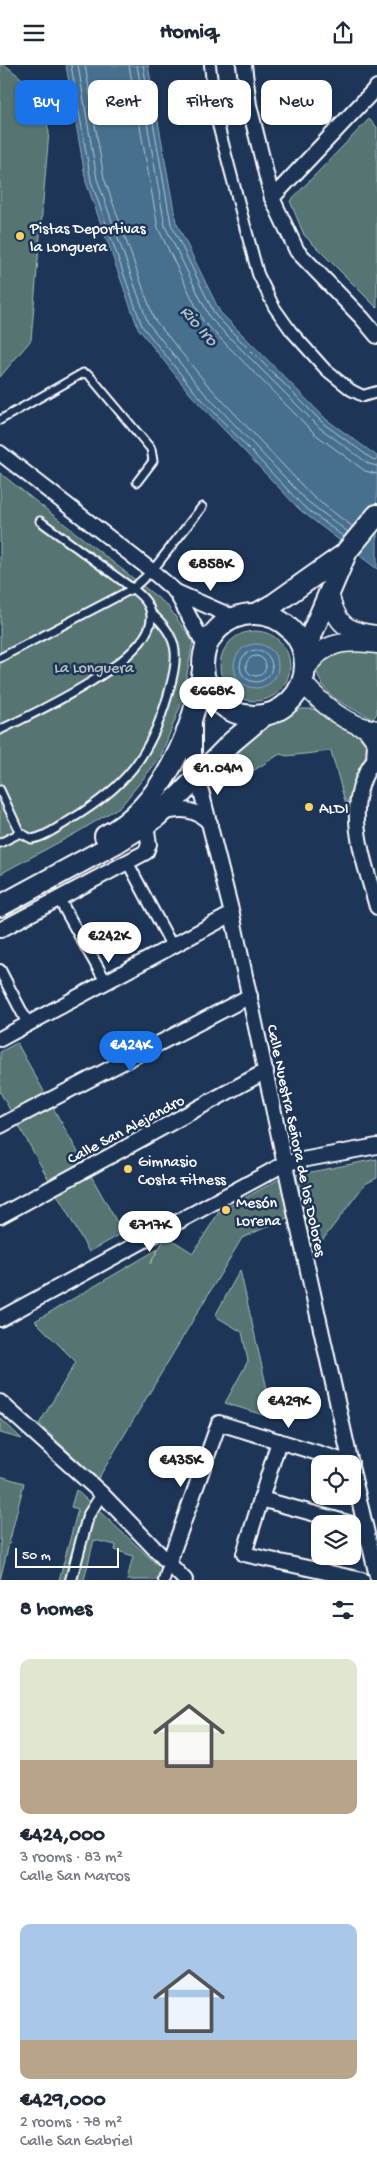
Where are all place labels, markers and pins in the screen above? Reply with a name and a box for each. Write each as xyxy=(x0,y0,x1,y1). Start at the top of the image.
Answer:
place label: Pistas Deportivas la Longuera xyxy=(29,221,147,258)
marker: Pistas Deportivas la Longuera xyxy=(14,230,26,242)
pin: €858K xyxy=(176,549,246,592)
pin: €668K xyxy=(177,677,247,719)
pin: €1.04M xyxy=(177,753,259,796)
marker: ALDI xyxy=(303,801,315,813)
place label: ALDI xyxy=(319,801,349,820)
pin: €242K xyxy=(74,921,144,964)
pin: €424K xyxy=(96,1031,166,1073)
place label: Gimnasio Costa Fitness xyxy=(138,1154,227,1191)
marker: Gimnasio Costa Fitness xyxy=(122,1163,134,1175)
place label: Mesón Lorena xyxy=(236,1195,282,1232)
marker: Mesón Lorena xyxy=(220,1204,232,1216)
pin: €717K xyxy=(115,1211,185,1253)
pin: €429K xyxy=(254,1387,324,1429)
pin: €435K xyxy=(146,1445,216,1488)

